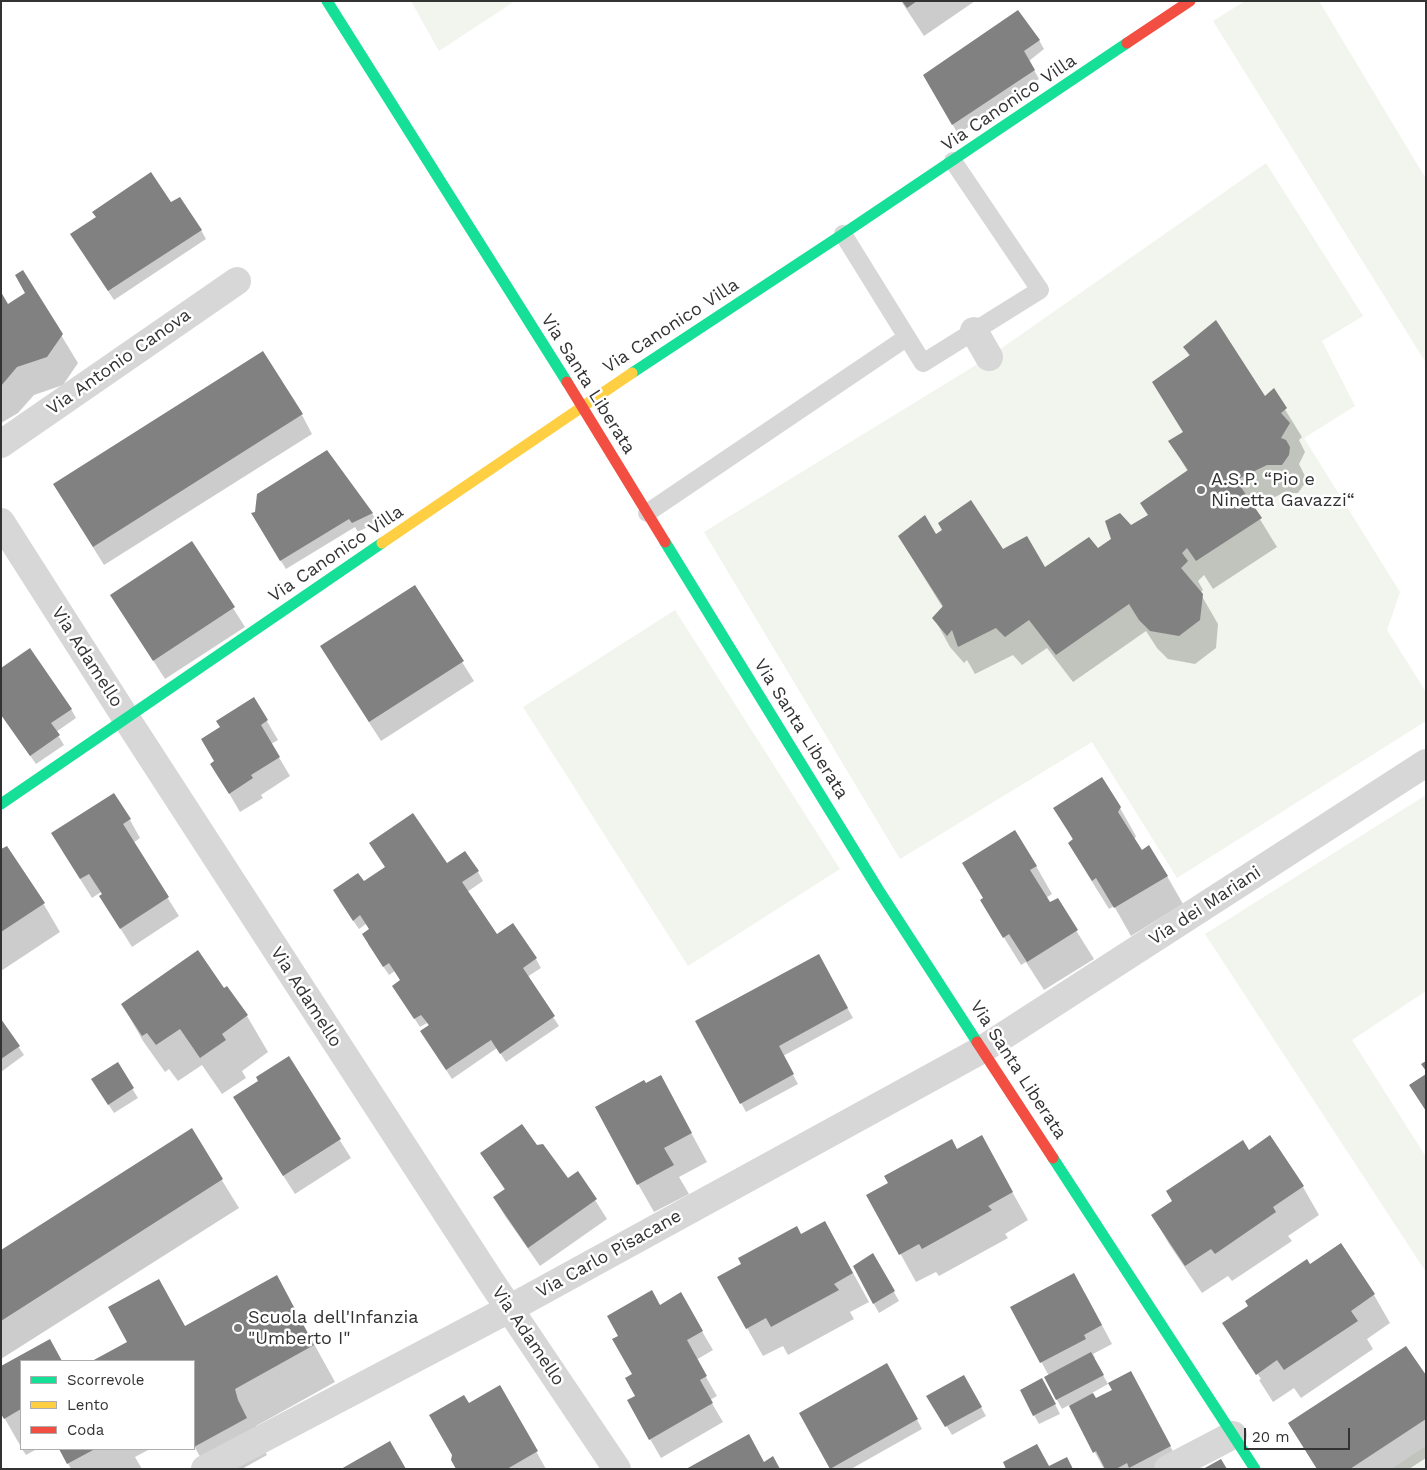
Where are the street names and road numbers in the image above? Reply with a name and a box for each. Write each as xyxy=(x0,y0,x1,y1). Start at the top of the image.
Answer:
street label: Via Canonico Villa xyxy=(938,50,1080,156)
street label: Via Canonico Villa xyxy=(599,274,743,378)
street label: Via Antonio Canova xyxy=(43,304,195,420)
street label: Via Santa Liberata xyxy=(536,310,640,458)
street label: Via Canonico Villa xyxy=(265,501,407,607)
street label: Via Adamello xyxy=(47,603,127,711)
street label: Via Santa Liberata xyxy=(749,655,853,803)
street label: Via dei Mariani xyxy=(1145,862,1265,950)
street label: Via Adamello xyxy=(266,943,346,1051)
street label: Via Santa Liberata xyxy=(965,997,1071,1143)
street label: Via Carlo Pisacane xyxy=(533,1205,685,1303)
street label: Via Adamello xyxy=(487,1282,569,1390)

